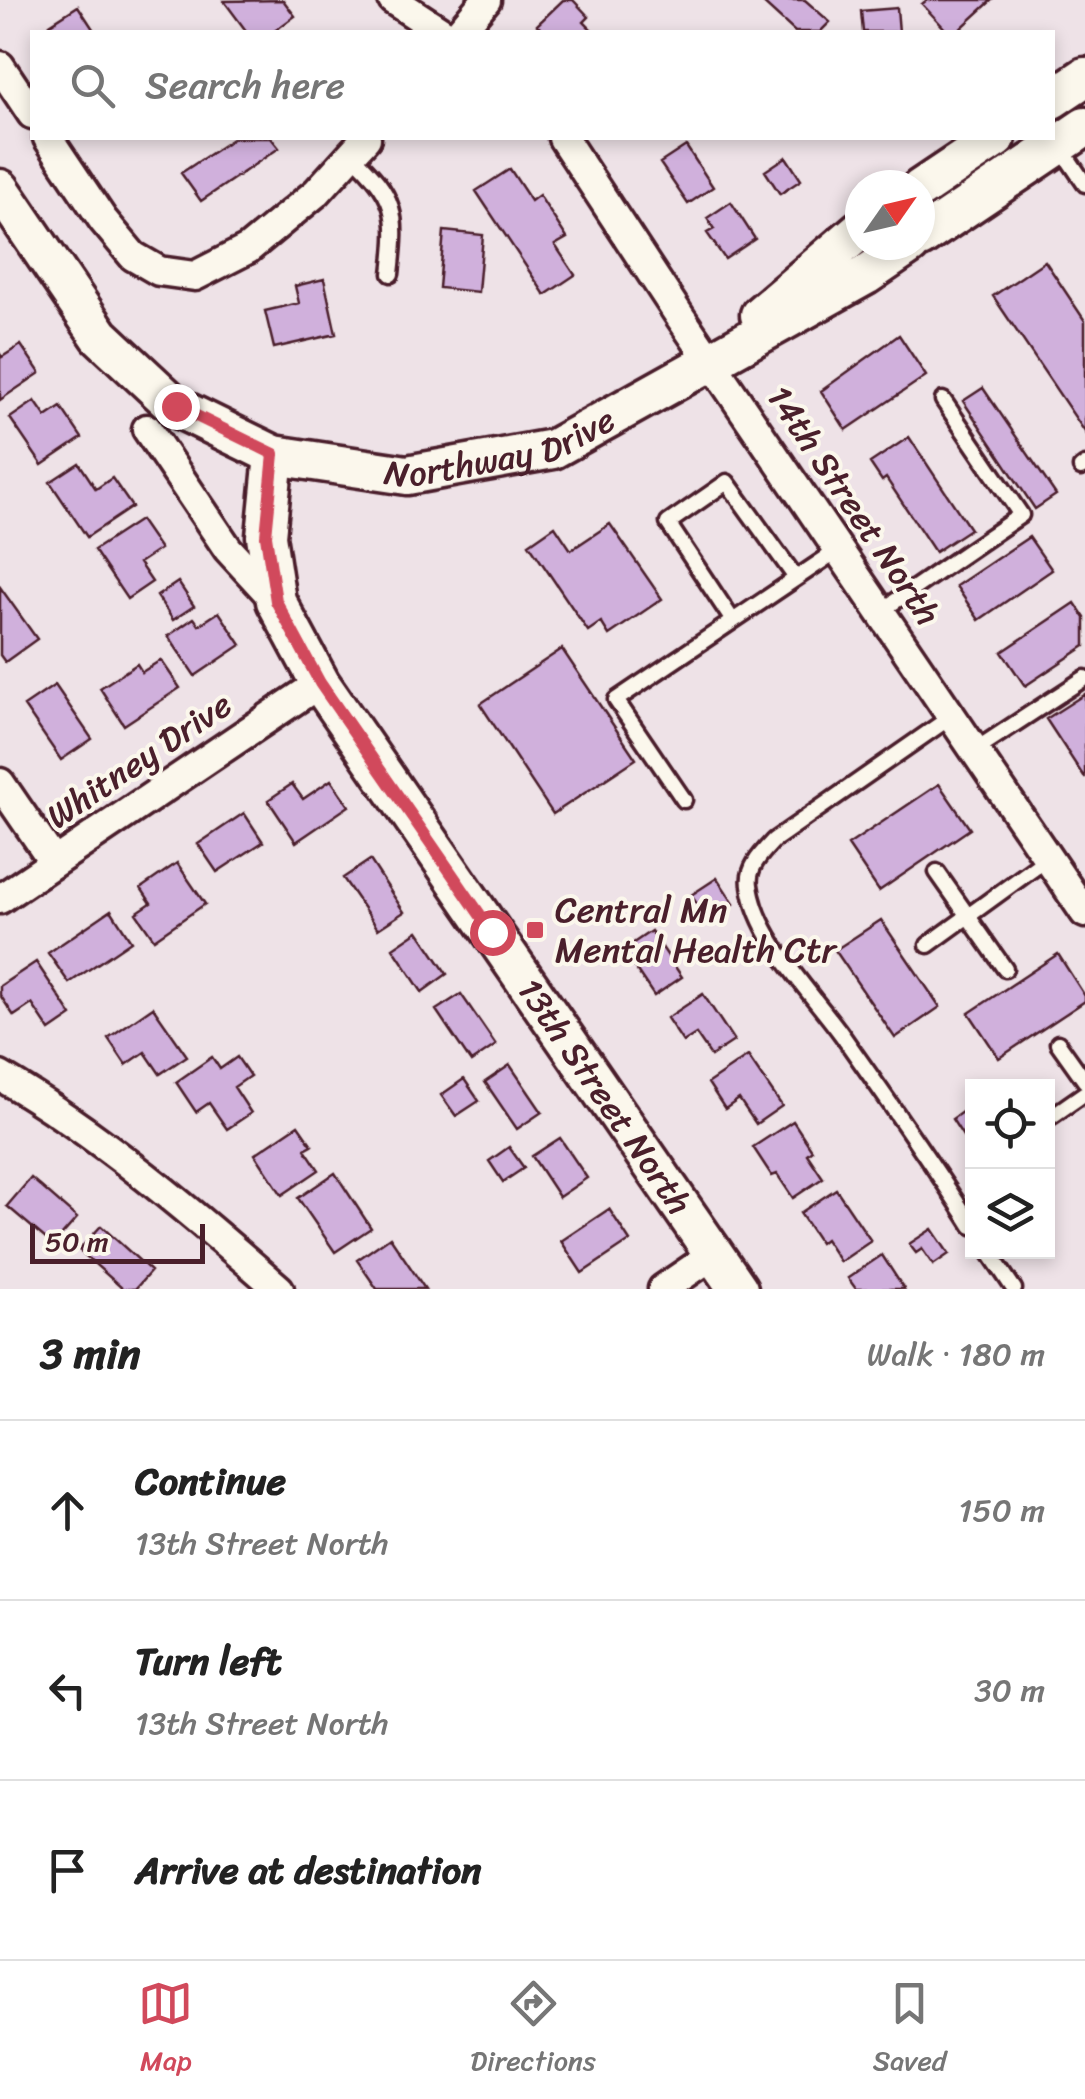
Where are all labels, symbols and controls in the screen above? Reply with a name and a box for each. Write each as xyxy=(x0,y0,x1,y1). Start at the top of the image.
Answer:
search box xyxy=(30,30,1055,140)
text: Search here xyxy=(145,52,345,119)
icon: search xyxy=(65,58,120,113)
north arrow xyxy=(845,170,935,260)
street label: 14th Street North xyxy=(750,372,958,638)
route end xyxy=(154,384,200,430)
street label: Northway Drive xyxy=(380,389,627,506)
street label: Whitney Drive xyxy=(33,675,245,845)
place label: Central Mn Mental Health Ctr xyxy=(555,879,838,981)
route start xyxy=(470,910,516,956)
marker: Central Mn Mental Health Ctr xyxy=(524,919,546,941)
street label: 13th Street North xyxy=(501,964,709,1228)
map controls xyxy=(965,1079,1055,1259)
button: locate xyxy=(965,1079,1055,1169)
button: layers xyxy=(965,1169,1055,1259)
text: 50 m xyxy=(45,1217,109,1266)
scale bar xyxy=(30,1219,205,1264)
text: 3 min xyxy=(40,1317,140,1391)
text: Walk · 180 m xyxy=(867,1326,1045,1383)
text: Continue xyxy=(135,1448,286,1515)
text: 150 m xyxy=(959,1482,1045,1539)
icon: ahead xyxy=(40,1483,95,1538)
text: 13th Street North xyxy=(135,1515,389,1572)
text: Turn left xyxy=(135,1628,281,1695)
text: 30 m xyxy=(974,1662,1045,1719)
icon: left xyxy=(40,1663,95,1718)
text: 13th Street North xyxy=(135,1695,389,1752)
text: Arrive at destination xyxy=(135,1837,482,1904)
icon: arrive xyxy=(40,1843,95,1898)
tab: Map xyxy=(138,1976,193,2085)
tab: Directions xyxy=(470,1976,596,2085)
tab: Saved xyxy=(873,1976,947,2085)

